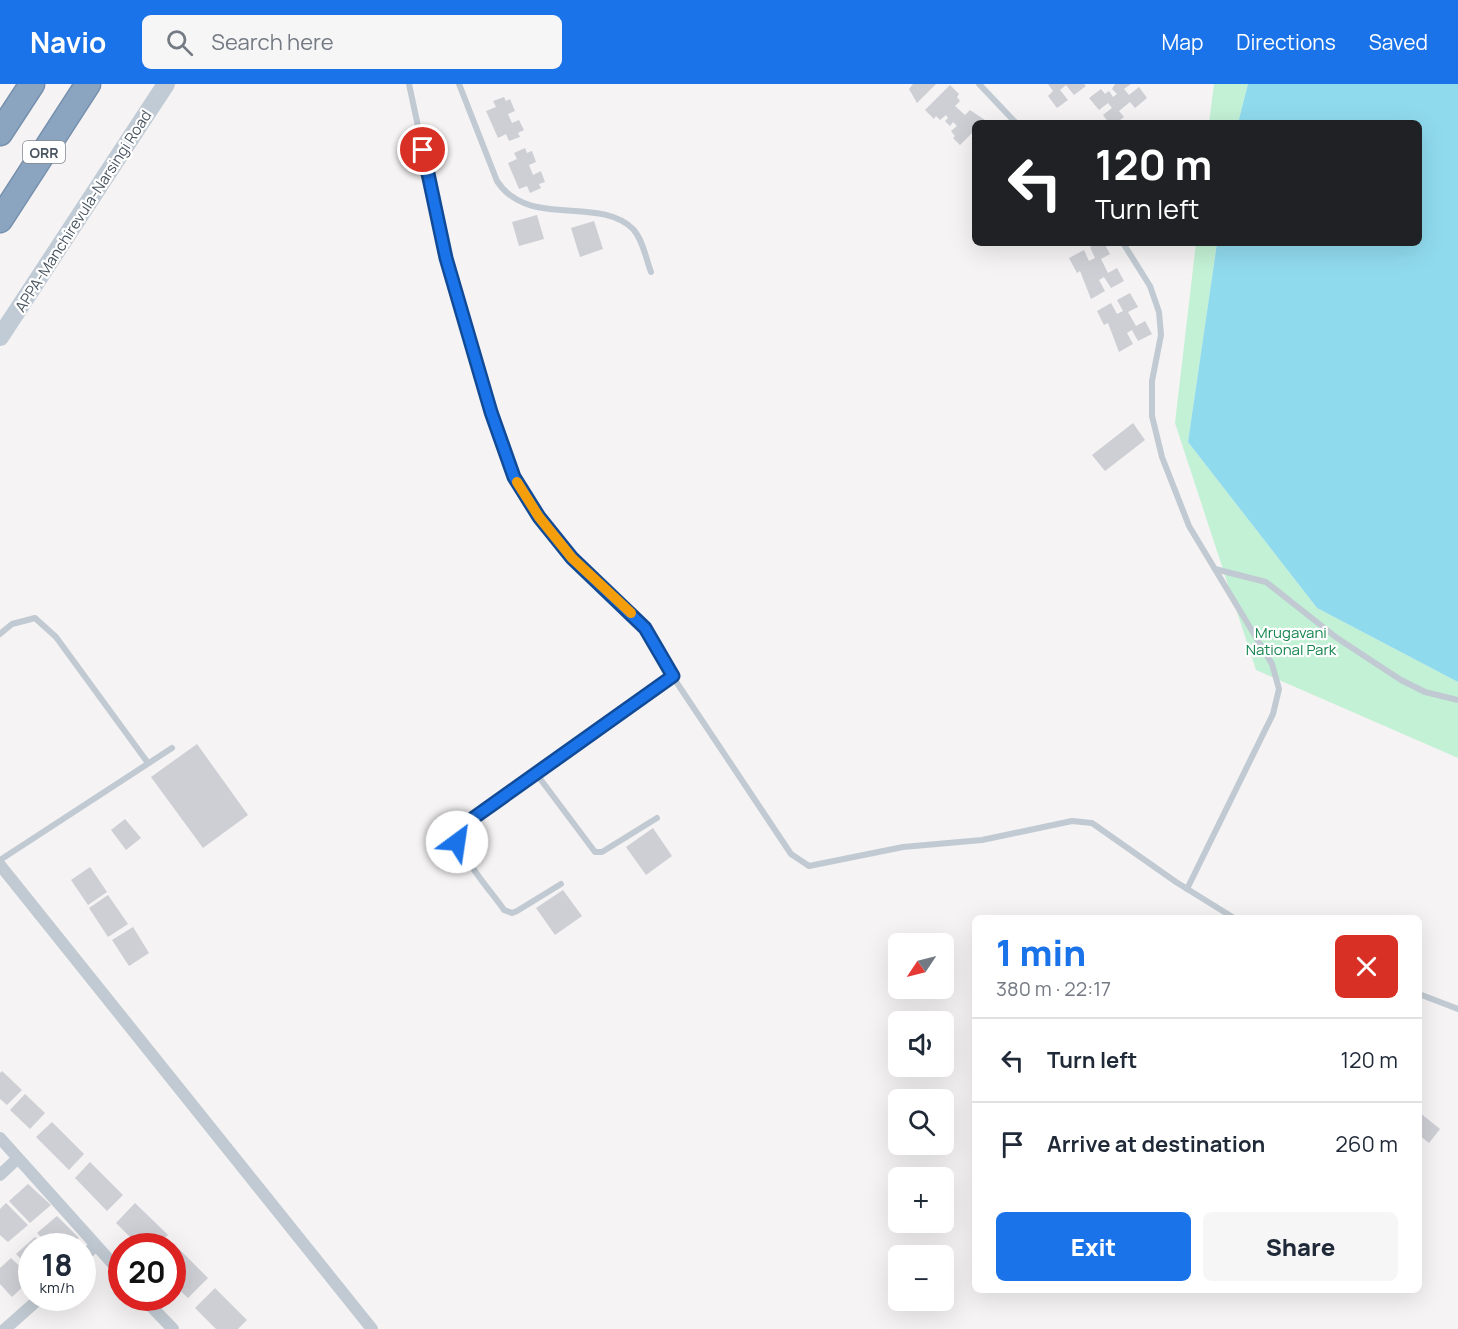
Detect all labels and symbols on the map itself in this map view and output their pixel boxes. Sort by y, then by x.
street label: APPA-Manchirevula-Narsingi Road [10,106,156,316]
pin [397,124,448,175]
road number: ORR [23,141,65,163]
park label: Mrugavani National Park [1246,622,1337,660]
position arrow [425,810,489,874]
north arrow [888,933,954,999]
speed limit sign: 20 [108,1233,186,1311]

